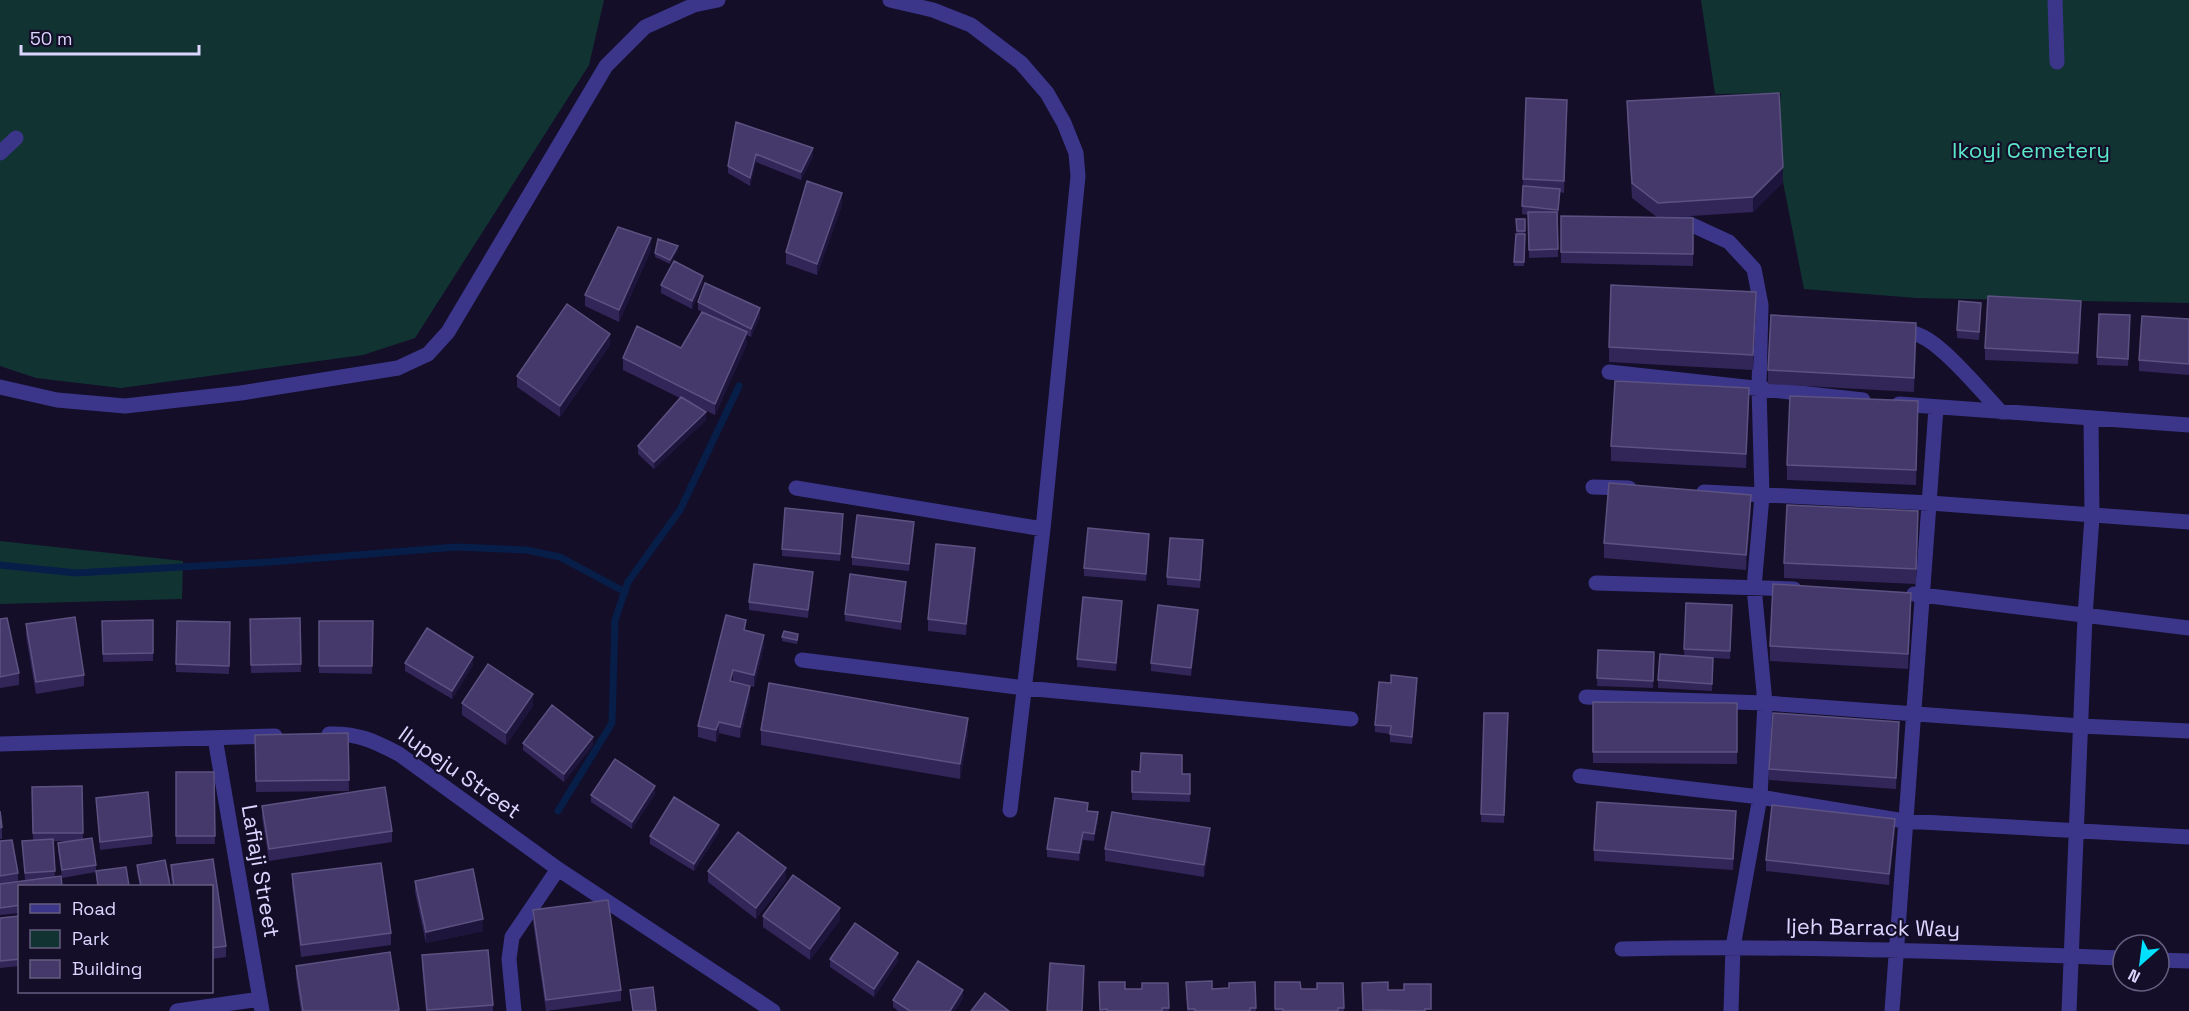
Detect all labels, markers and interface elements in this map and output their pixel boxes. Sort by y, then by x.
scale bar [21,18,200,56]
text: 50 m [30,27,72,50]
park label: Ikoyi Cemetery [1952,136,2110,164]
street label: Ilupeju Street [393,719,527,825]
street label: Lafiaji Street [235,802,287,940]
legend [18,885,213,993]
text: Road [72,897,116,920]
street label: Ijeh Barrack Way [1786,911,1960,943]
text: Park [72,927,110,950]
north arrow [2111,933,2171,993]
text: Building [72,957,142,980]
text: N [2125,964,2144,988]

